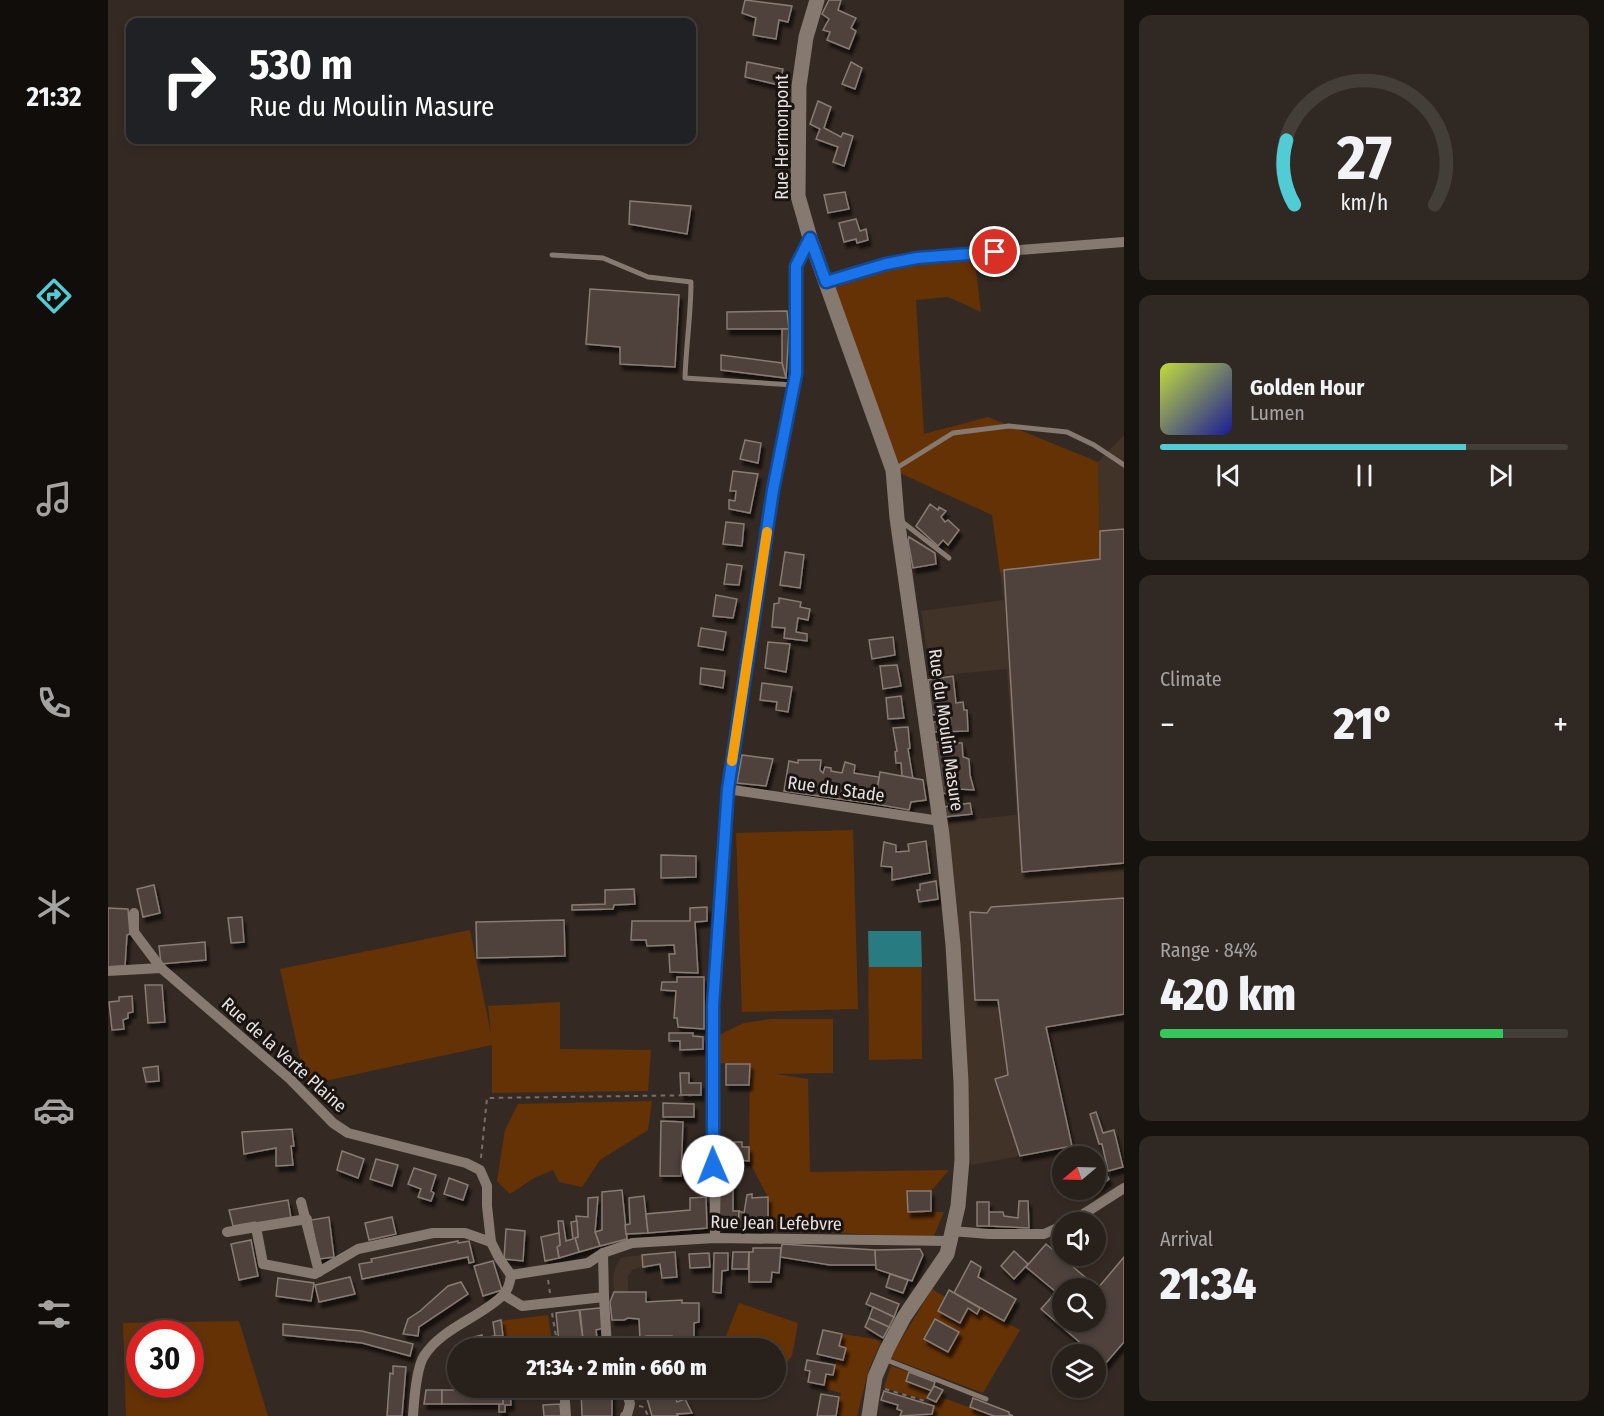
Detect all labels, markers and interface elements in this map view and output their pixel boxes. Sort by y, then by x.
text: 530 m [249,40,353,90]
icon: right [150,42,228,120]
street label: Rue Hermonpont [771,74,793,200]
text: 21:32 [26,81,82,113]
text: Rue du Moulin Masure [249,91,494,123]
text: 27 [1335,121,1392,196]
text: km/h [1340,190,1388,216]
pin [969,226,1020,277]
icon: arrive [978,235,1011,268]
icon: directions [33,275,75,317]
text: Golden Hour [1250,374,1364,401]
text: Lumen [1250,401,1305,425]
icon: previous [1212,459,1245,492]
icon: pause [1348,459,1381,492]
icon: next [1484,459,1517,492]
icon: music [33,478,75,520]
street label: Rue du Moulin Masure [924,647,968,813]
text: Climate [1160,667,1222,691]
icon: phone [33,682,75,724]
text: 21° [1333,697,1394,751]
text: − [1160,705,1175,745]
text: + [1553,705,1568,745]
street label: Rue du Stade [786,771,886,807]
icon: climate [33,886,75,928]
text: Range · 84% [1160,938,1257,962]
text: 420 km [1160,968,1296,1022]
street label: Rue de la Verte Plaine [217,993,351,1117]
icon: car [33,1089,75,1131]
position arrow [681,1134,745,1198]
north arrow [1052,1146,1106,1200]
map controls [1052,1146,1106,1398]
street label: Rue Jean Lefebvre [710,1211,842,1235]
button: sound [1052,1212,1106,1266]
text: Arrival [1160,1227,1213,1251]
text: 21:34 [1160,1257,1256,1311]
button: search [1052,1278,1106,1332]
icon: filters [33,1293,75,1335]
speed limit sign: 30 [126,1320,204,1398]
button: layers [1052,1344,1106,1398]
text: 21:34 · 2 min · 660 m [526,1354,707,1381]

